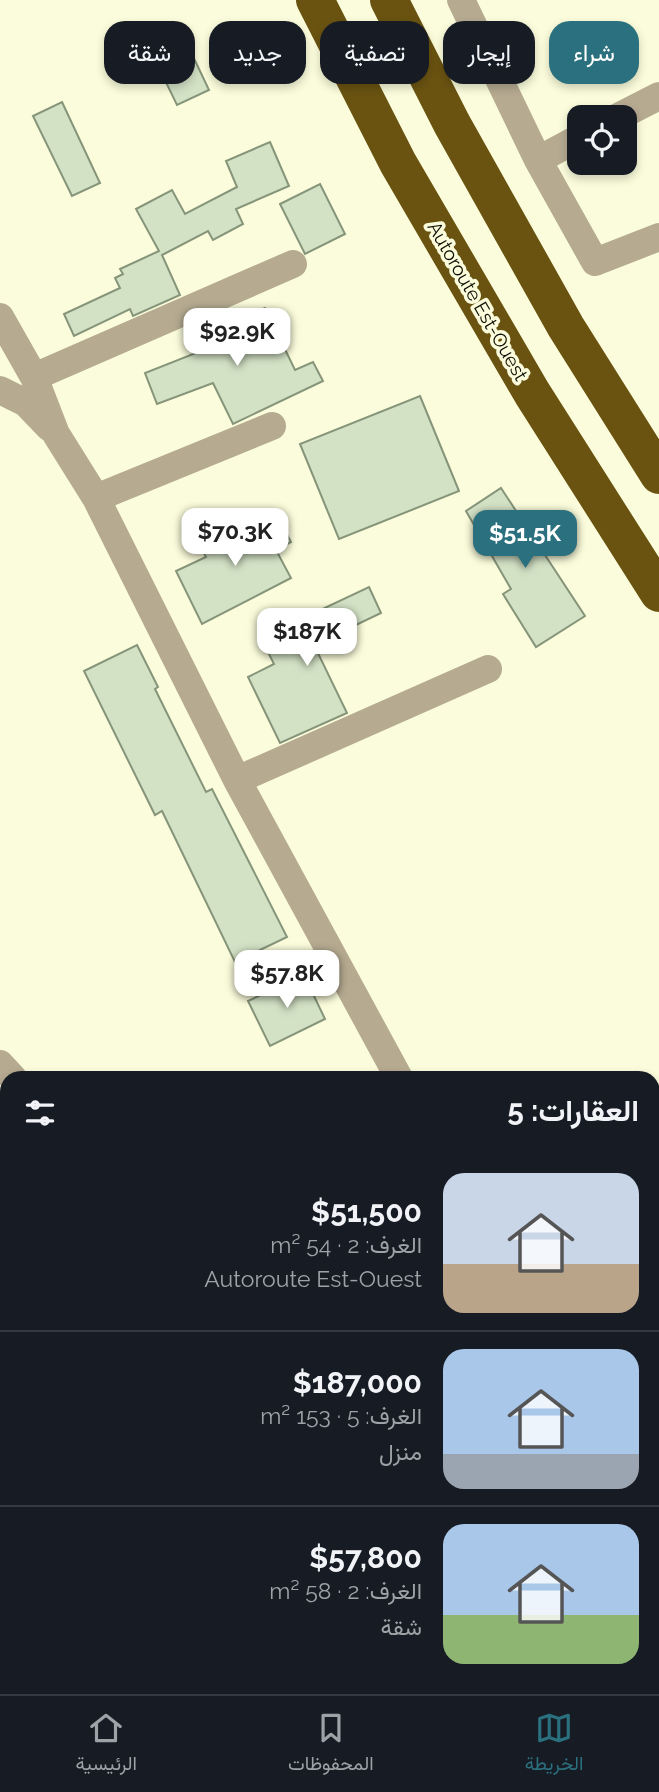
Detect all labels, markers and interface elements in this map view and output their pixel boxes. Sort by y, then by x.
chip: شقة [104,21,195,84]
chip: جديد [209,21,306,84]
chip: تصفية [320,21,429,84]
chip: إيجار [443,21,535,84]
chip: شراء [549,21,639,84]
map controls [567,105,637,175]
button: locate [567,105,637,175]
street label: Autoroute Est-Ouest [424,218,533,385]
pin: $92.9K [180,308,294,368]
text: $92.9K [199,317,275,344]
pin: $70.3K [178,508,292,568]
pin: $51.5K [468,510,582,570]
text: $70.3K [197,517,273,544]
text: $51.5K [489,519,561,546]
pin: $187K [258,608,356,668]
text: $187K [273,617,341,644]
pin: $57.8K [230,950,344,1010]
text: $57.8K [250,959,324,986]
text: العقارات: 5 [507,1093,639,1128]
icon: filters [21,1094,59,1132]
text: $51,500 [311,1194,422,1229]
icon: home [499,1201,583,1285]
text: الغرف: 2 · 54 m² [270,1231,422,1258]
text: Autoroute Est-Ouest [204,1265,422,1292]
text: $187,000 [293,1365,422,1400]
icon: home [499,1377,583,1461]
text: الغرف: 5 · 153 m² [260,1402,422,1429]
text: منزل [379,1438,422,1465]
text: $57,800 [309,1540,422,1575]
icon: home [499,1552,583,1636]
text: الغرف: 2 · 58 m² [269,1577,422,1604]
text: شقة [380,1613,422,1640]
tab: الرئيسية [76,1709,137,1780]
tab: المحفوظات [288,1709,374,1780]
tab: الخريطة [525,1709,583,1780]

